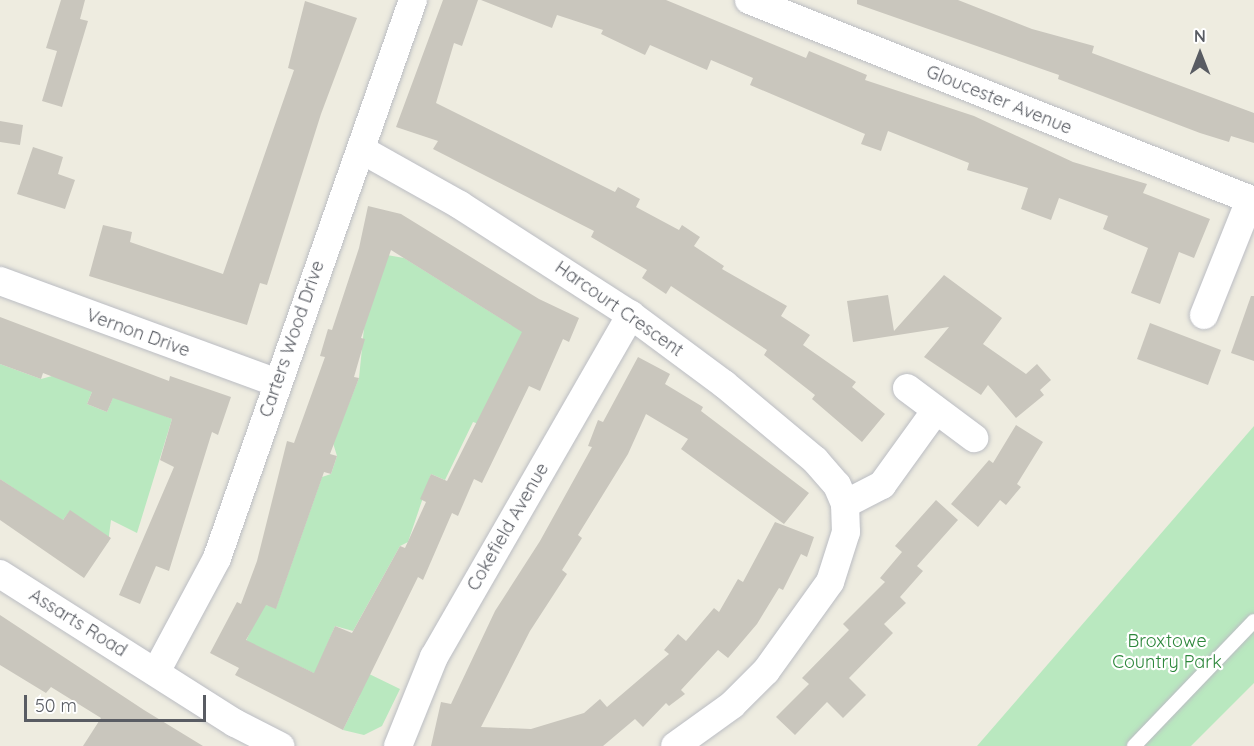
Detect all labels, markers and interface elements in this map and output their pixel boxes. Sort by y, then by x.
north arrow [1170,24,1230,84]
text: N [1194,26,1206,46]
street label: Gloucester Avenue [923,61,1075,139]
street label: Harcourt Crescent [551,257,687,361]
street label: Carters Wood Drive [255,258,329,420]
street label: Vernon Drive [83,304,193,362]
street label: Cokefield Avenue [463,459,553,595]
street label: Assarts Road [25,584,131,662]
park label: Broxtowe Country Park [1112,631,1222,674]
scale bar [27,683,208,721]
text: 50 m [35,694,77,717]

